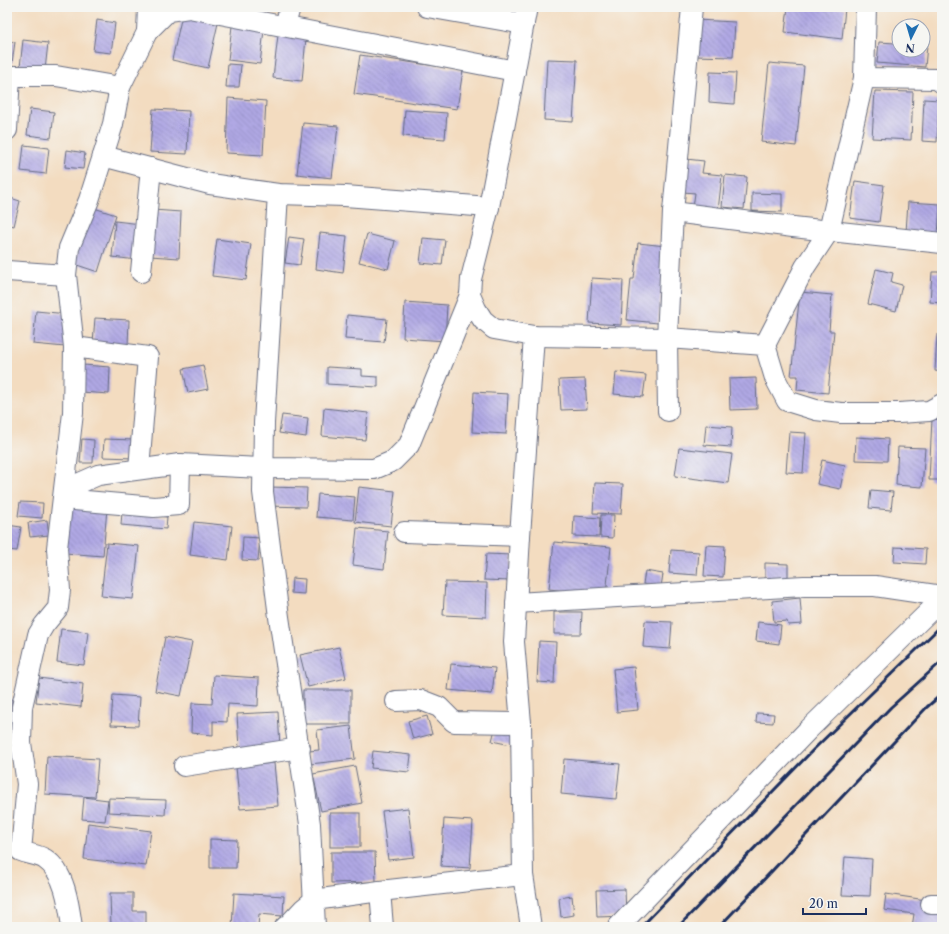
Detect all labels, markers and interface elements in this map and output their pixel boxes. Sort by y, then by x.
north arrow [891,18,931,58]
text: N [904,41,916,55]
scale bar [803,890,866,916]
text: 20 m [809,896,838,911]

